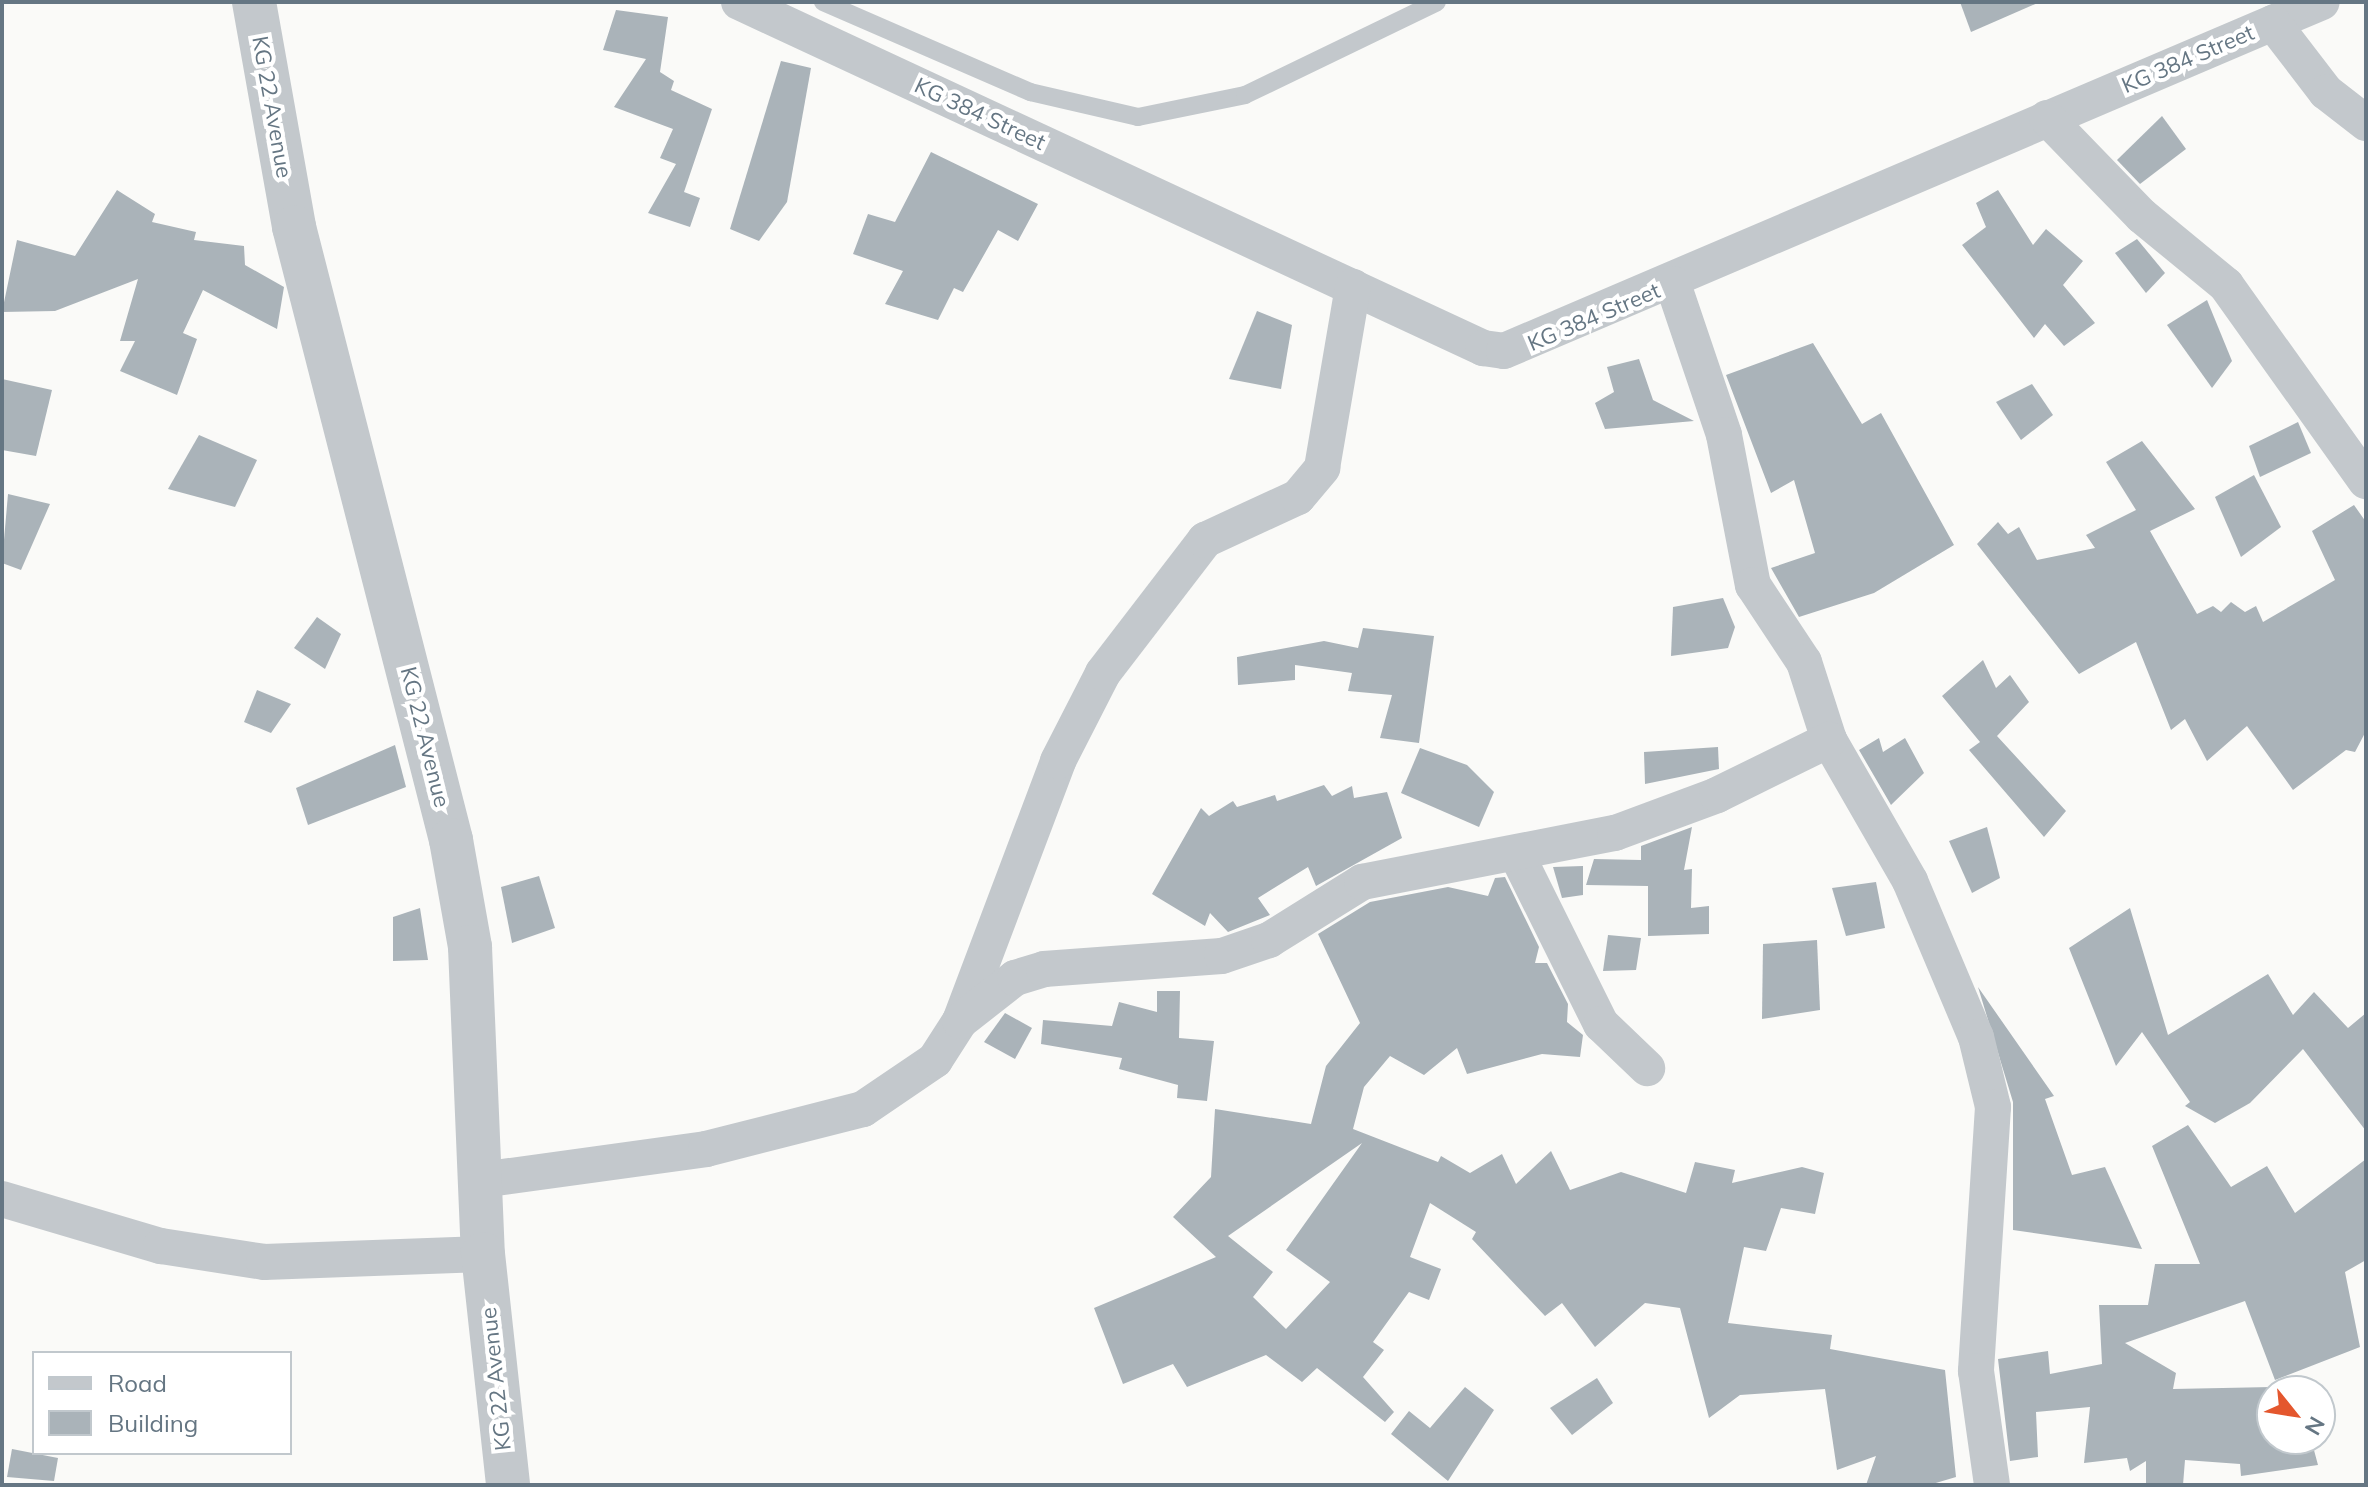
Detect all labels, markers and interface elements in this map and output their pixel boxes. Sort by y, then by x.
street label: KG 384 Street [2118,19,2258,99]
street label: KG 22 Avenue [247,34,297,180]
street label: KG 384 Street [910,72,1050,156]
street label: KG 384 Street [1524,277,1664,357]
street label: KG 22 Avenue [395,664,455,810]
street label: KG 22 Avenue [475,1306,517,1452]
legend [32,1351,292,1455]
text: Road [108,1368,167,1398]
north arrow [2256,1375,2336,1455]
text: Building [108,1408,198,1438]
text: N [2299,1412,2331,1440]

